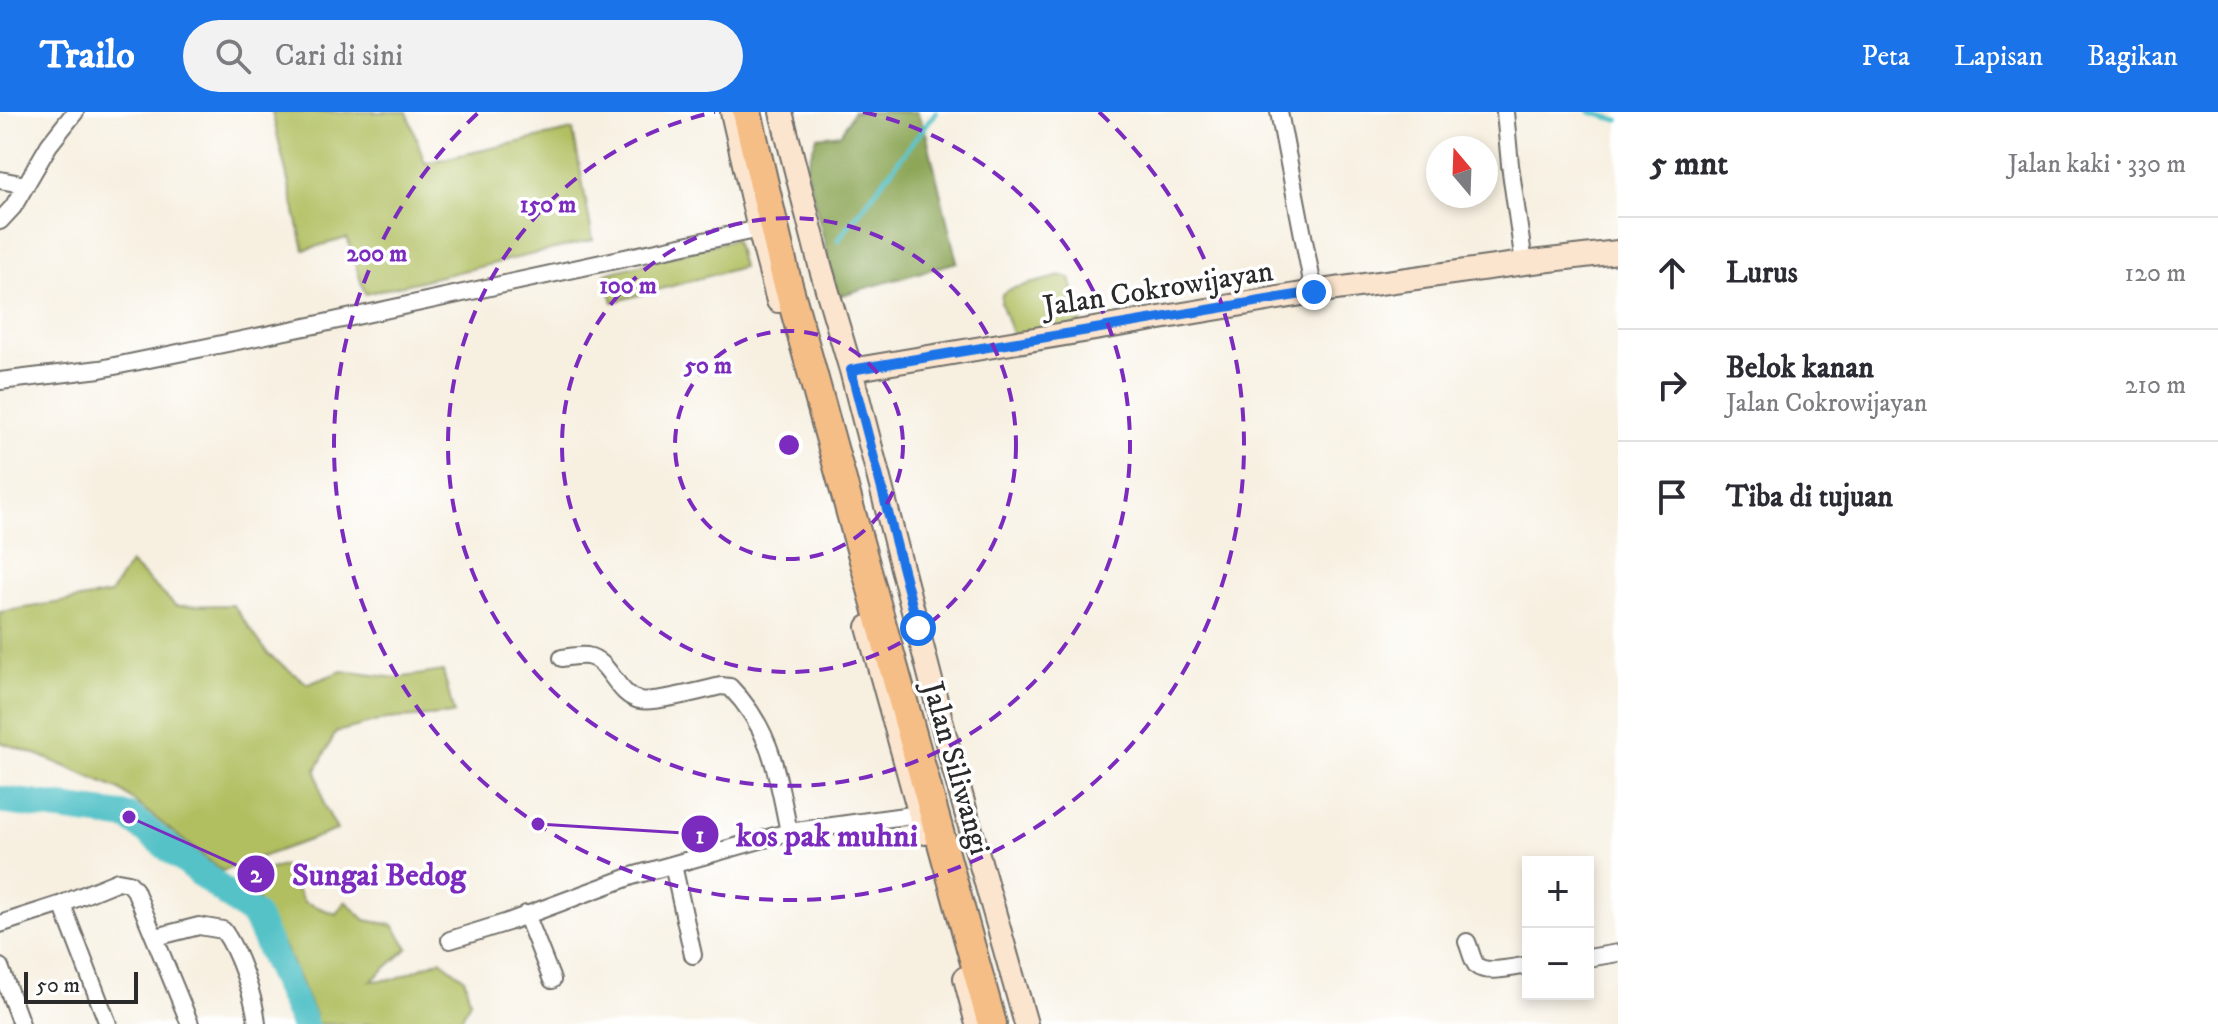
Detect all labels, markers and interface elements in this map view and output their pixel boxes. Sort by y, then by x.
search box [183,20,743,92]
text: Trailo [40,32,135,80]
icon: search [211,34,255,78]
text: Cari di sini [275,38,403,75]
text: Peta [1862,39,1910,74]
text: Lapisan [1954,39,2043,74]
text: Bagikan [2087,39,2178,74]
north arrow [1426,136,1498,208]
text: 5 mnt [1650,143,1728,185]
text: Jalan kaki · 330 m [2008,148,2186,181]
text: 150 m [520,190,576,220]
text: 200 m [347,239,407,269]
icon: ahead [1650,251,1694,295]
street label: Jalan Cokrowijayan [1038,253,1276,326]
text: Lurus [1726,255,1798,292]
text: 120 m [2125,257,2186,290]
text: 100 m [599,271,657,301]
route end [1296,274,1332,310]
text: Belok kanan [1726,350,1874,387]
text: 50 m [683,351,732,381]
icon: right [1650,363,1694,407]
text: 210 m [2125,369,2186,402]
text: Jalan Cokrowijayan [1726,387,1927,420]
centre of rings [775,431,803,459]
icon: arrive [1650,475,1694,519]
text: Tiba di tujuan [1726,479,1893,516]
route start [900,610,936,646]
street label: Jalan Siliwangi [912,675,998,859]
callout: kos pak muhni [680,806,934,862]
text: kos pak muhni [735,817,918,857]
text: 1 [696,821,705,851]
callout: Sungai Bedog [236,846,482,902]
text: Sungai Bedog [292,856,467,896]
map controls [1522,856,1594,1000]
button: + [1522,856,1594,928]
text: 2 [250,860,263,890]
button: − [1522,928,1594,1000]
scale bar [24,968,138,1004]
text: 50 m [36,972,80,999]

